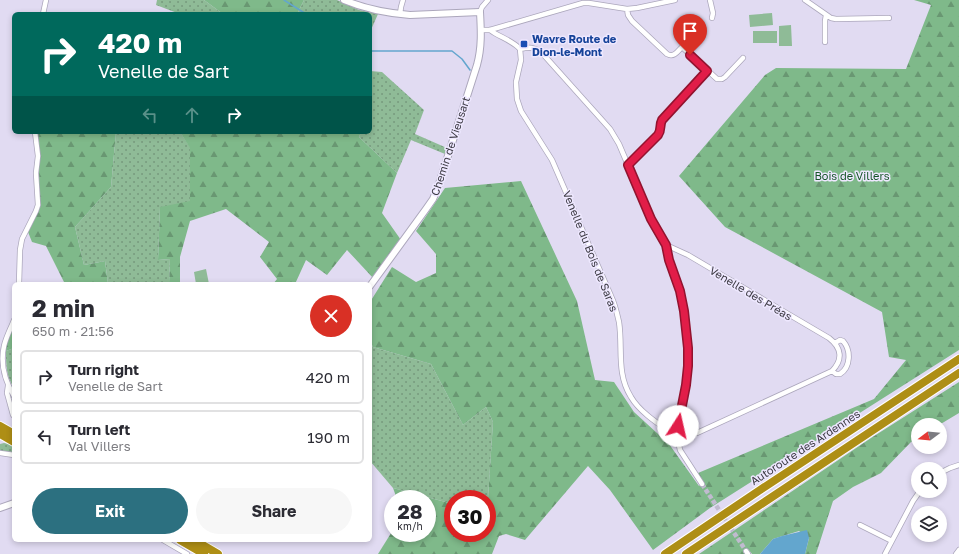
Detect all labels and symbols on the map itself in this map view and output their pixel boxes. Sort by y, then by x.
pin [673,14,707,55]
place label: Wavre Route de Dion-le-Mont [532,32,617,58]
marker: Wavre Route de Dion-le-Mont [519,39,529,49]
street label: Chemin de Vieusart [428,95,472,197]
park label: Bois de Villers [814,169,890,182]
street label: Venelle du Bois de Saras [561,189,621,314]
street label: Venelle des Préas [707,263,795,323]
position arrow [657,405,699,447]
street label: Autoroute des Ardennes [748,407,862,487]
north arrow [911,418,947,454]
speed limit sign: 30 [444,490,496,542]

